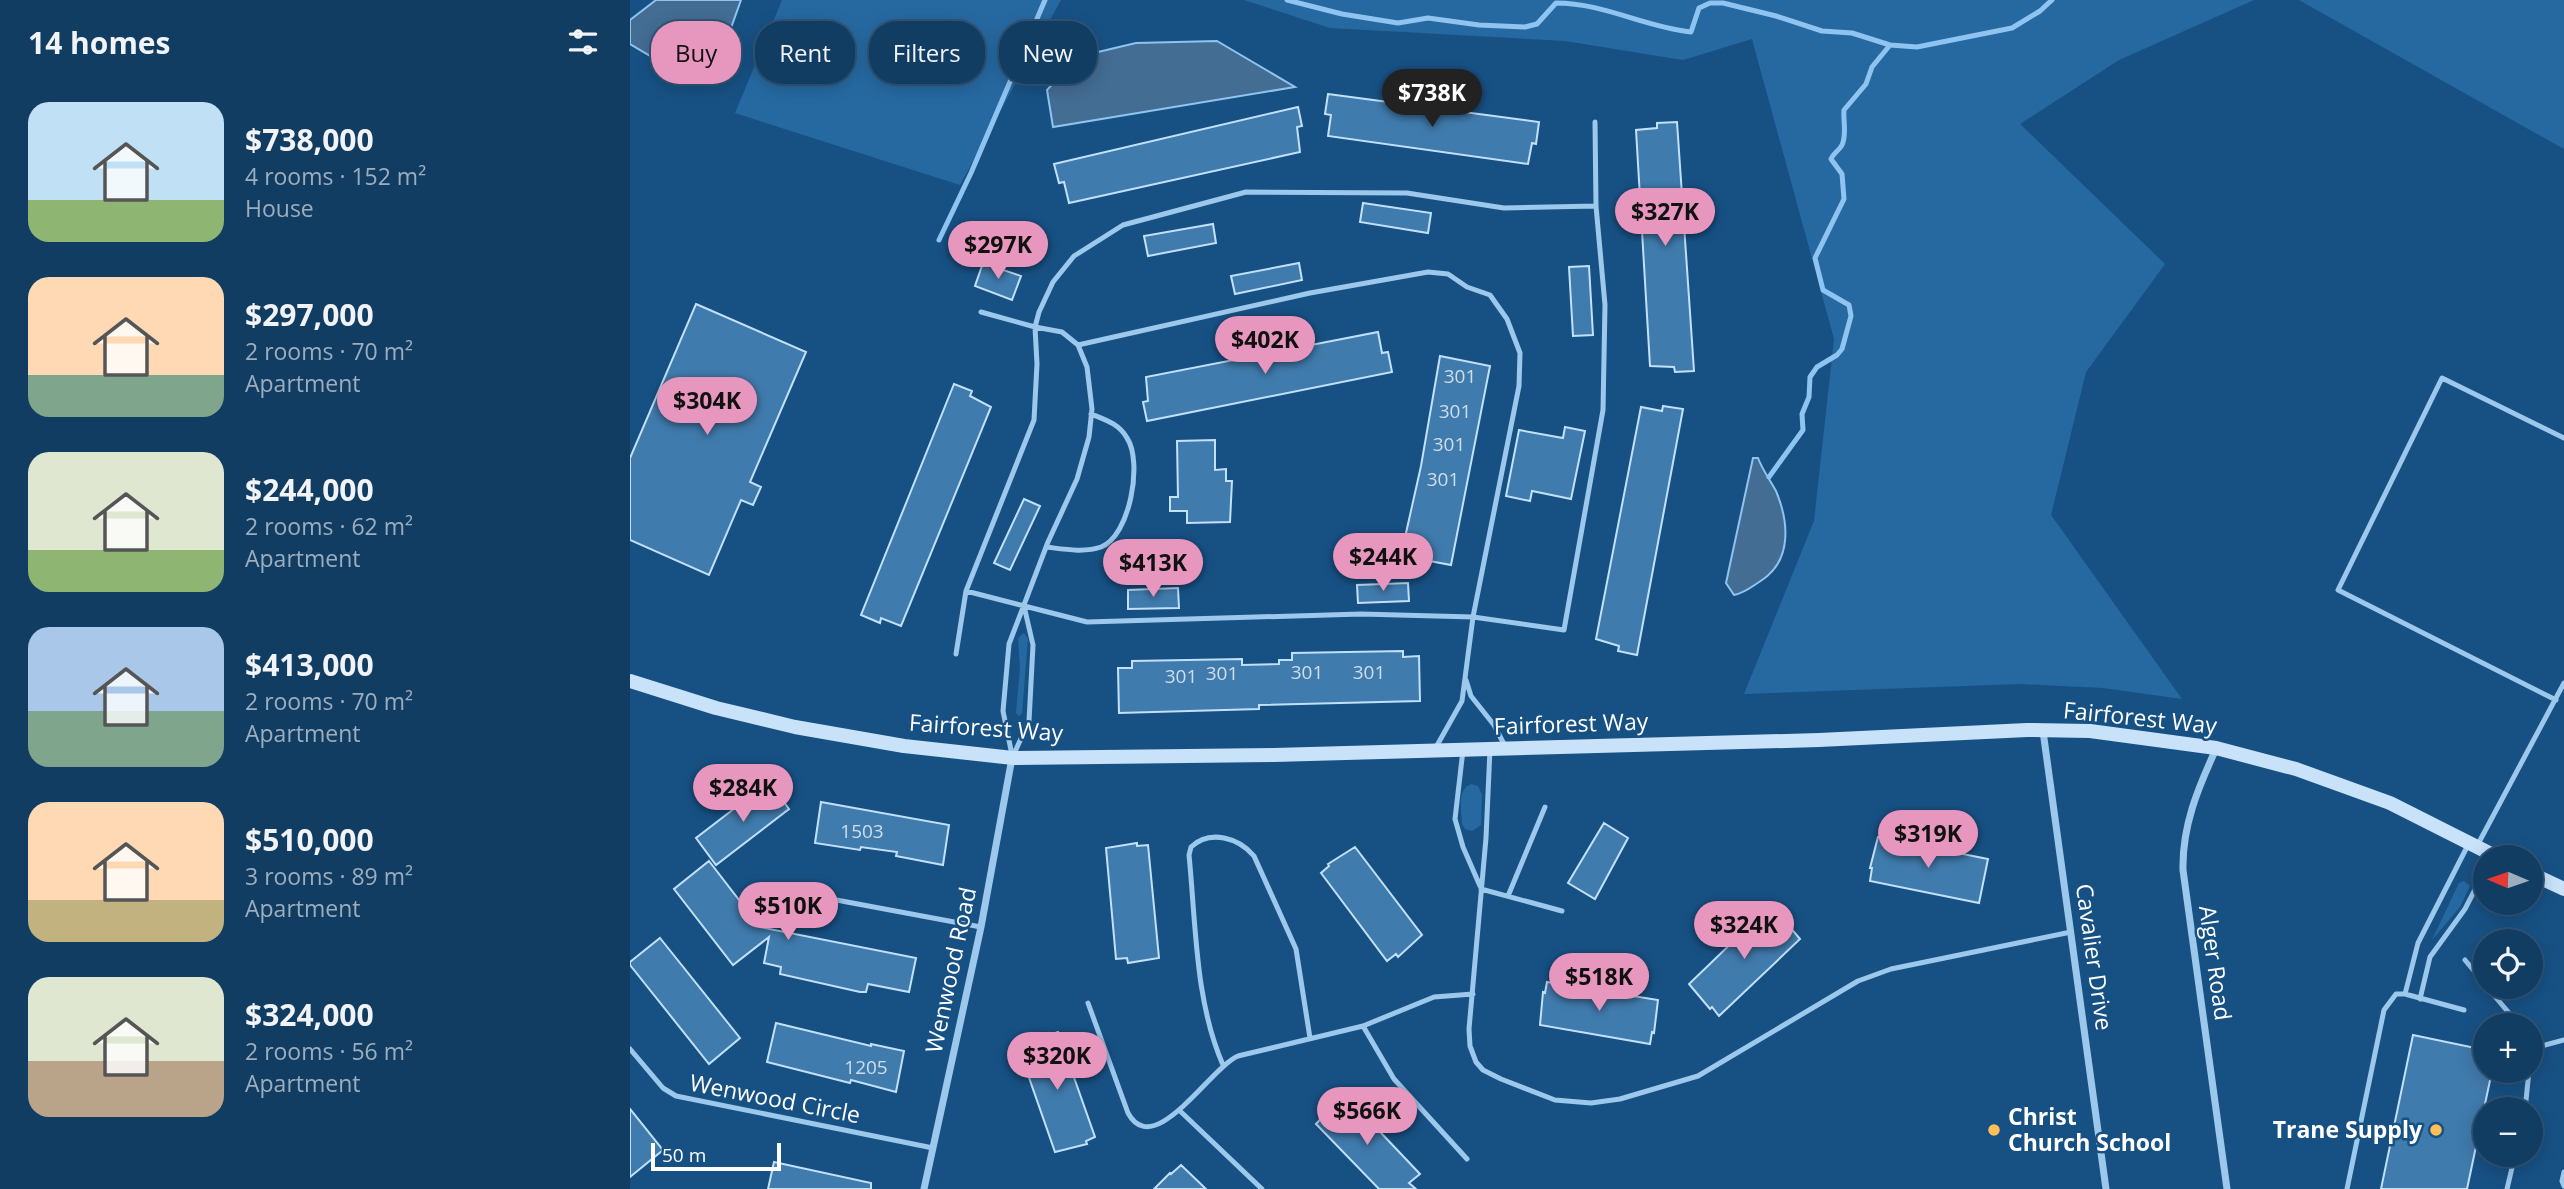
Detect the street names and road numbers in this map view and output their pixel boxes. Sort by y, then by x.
street label: Fairforest Way [2062,693,2219,741]
street label: Fairforest Way [1493,704,1649,742]
street label: Fairforest Way [908,706,1065,748]
street label: Cavalier Drive [2069,881,2121,1032]
street label: Wenwood Road [917,884,983,1056]
street label: Alger Road [2192,903,2240,1023]
street label: Wenwood Circle [687,1066,863,1130]

